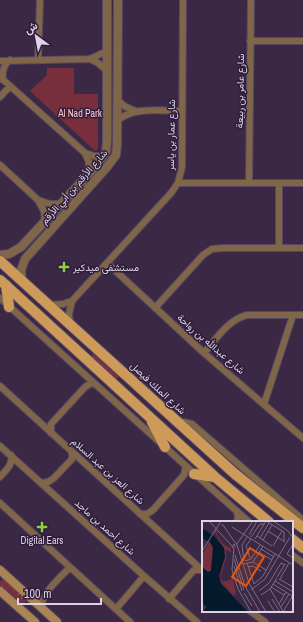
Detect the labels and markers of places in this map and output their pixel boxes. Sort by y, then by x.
marker: مستشفى ميدكير [58,261,70,273]
place label: مستشفى ميدكير [72,261,139,274]
marker: Digital Ears [36,521,48,533]
place label: Digital Ears [21,534,63,547]

